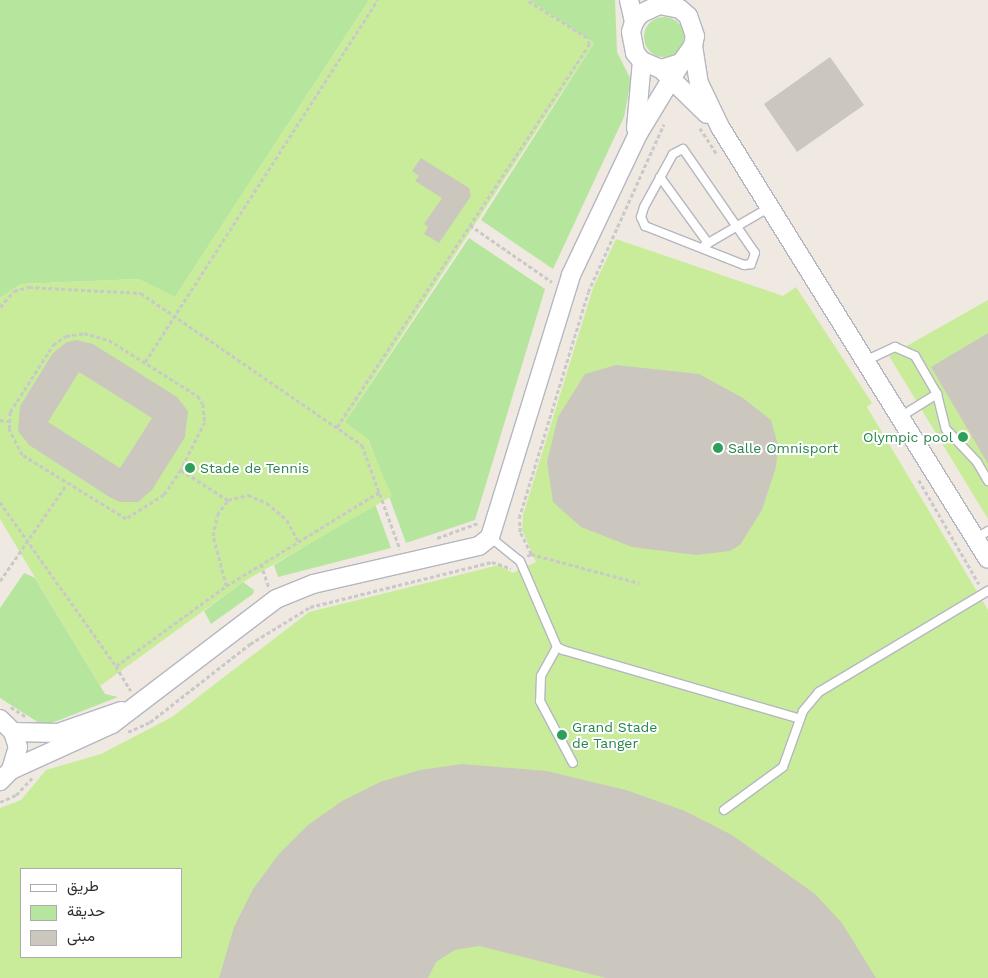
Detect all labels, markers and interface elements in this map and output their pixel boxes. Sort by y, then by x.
place label: Olympic pool [863,429,953,445]
marker: Olympic pool [957,431,969,443]
place label: Salle Omnisport [728,440,838,456]
marker: Salle Omnisport [712,442,724,454]
place label: Stade de Tennis [200,460,309,476]
marker: Stade de Tennis [184,462,196,474]
place label: Grand Stade de Tanger [572,719,657,752]
marker: Grand Stade de Tanger [556,729,568,741]
legend [20,868,182,958]
text: طريق [67,877,99,895]
text: حديقة [67,902,105,920]
text: مبنى [67,927,95,945]

